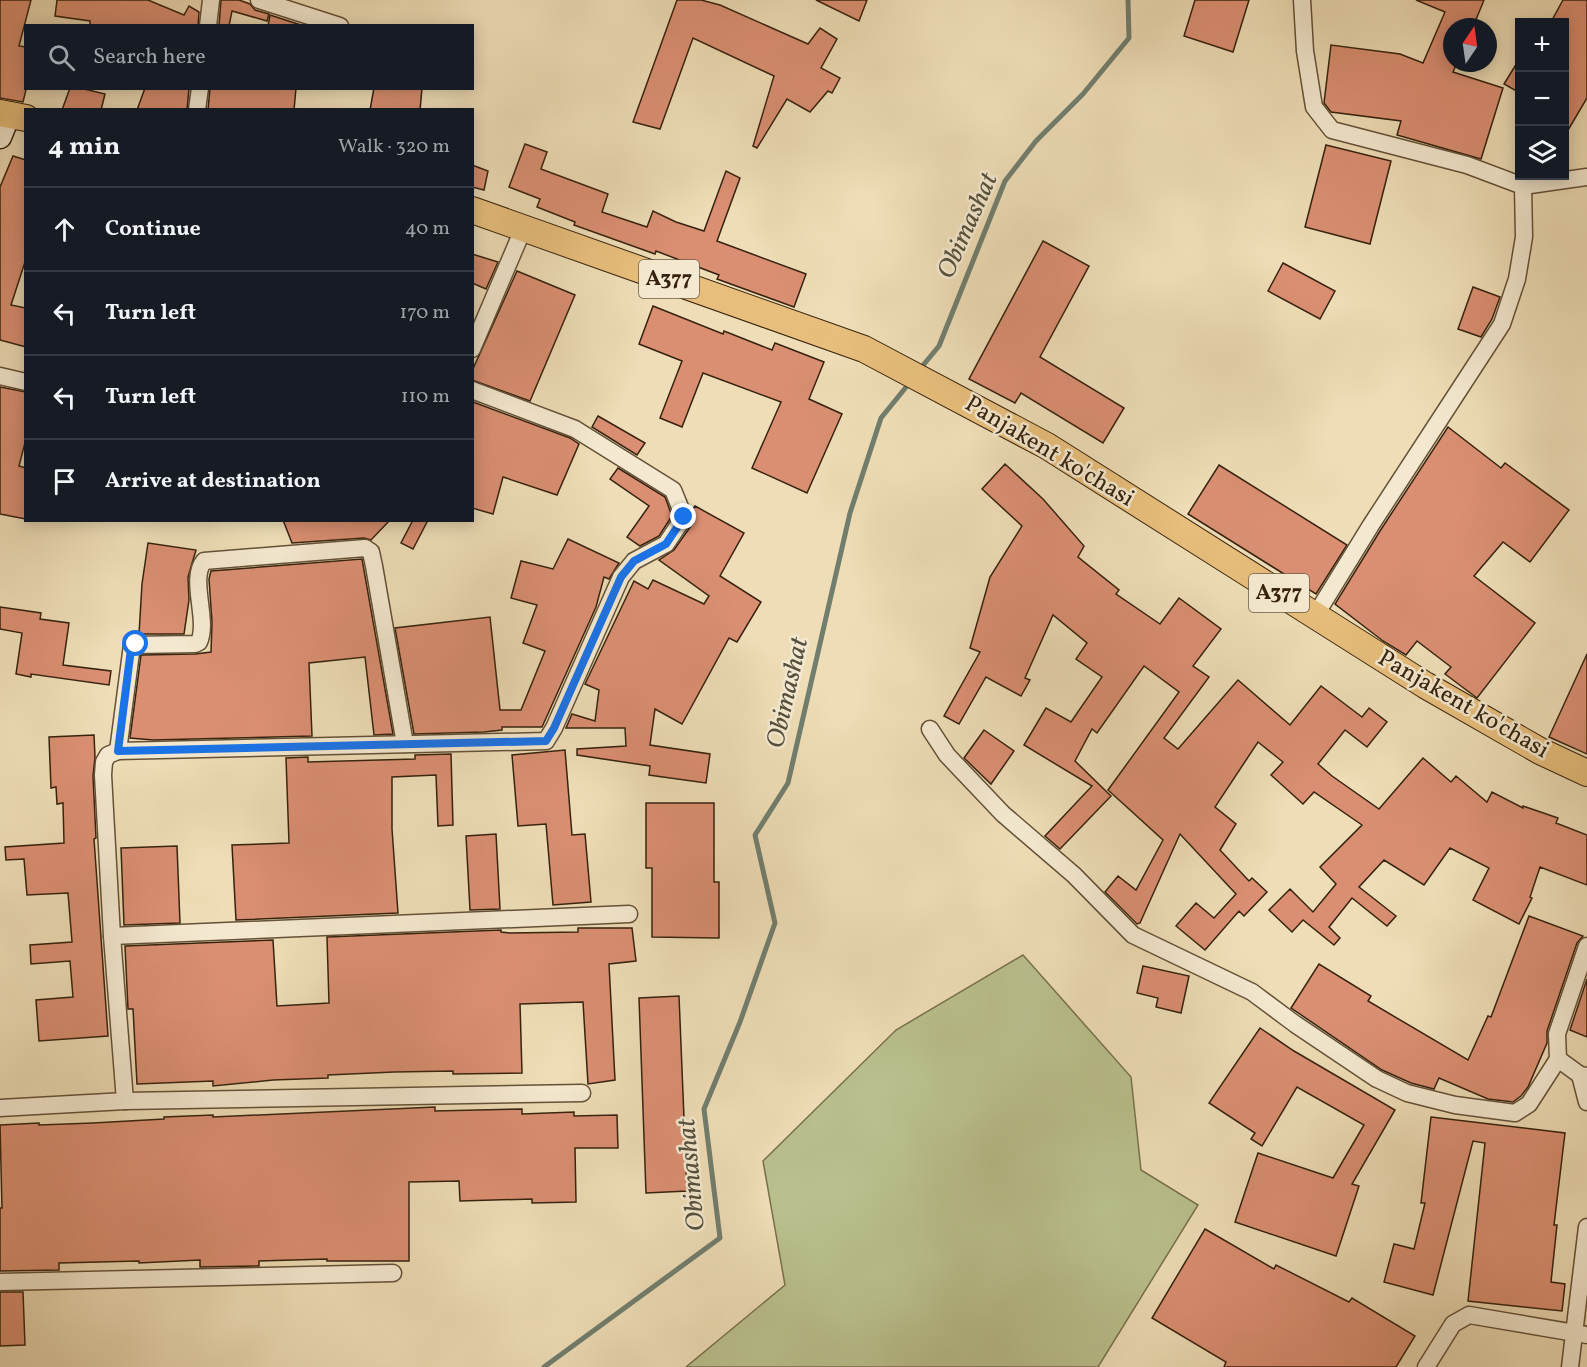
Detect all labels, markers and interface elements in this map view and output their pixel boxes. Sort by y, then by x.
north arrow [1443,18,1497,72]
map controls [1515,18,1569,180]
button: + [1515,18,1569,72]
search box [24,24,474,90]
icon: search [45,41,78,74]
text: Search here [93,42,206,73]
button: − [1515,72,1569,126]
button: layers [1515,126,1569,180]
text: 4 min [48,129,120,165]
text: Walk · 320 m [338,133,450,161]
water label: Obimashat [929,167,1008,285]
icon: ahead [48,213,81,246]
text: Continue [105,214,201,245]
text: 40 m [405,215,450,243]
road number: A377 [639,260,699,298]
icon: left [48,297,81,330]
text: Turn left [105,298,196,329]
text: 170 m [400,299,450,327]
icon: left [48,381,81,414]
text: Turn left [105,382,196,413]
text: 110 m [401,383,450,411]
street label: Panjakent ko'chasi [958,388,1140,516]
icon: arrive [48,465,81,498]
text: Arrive at destination [105,466,321,497]
route end [670,503,696,529]
road number: A377 [1249,574,1309,612]
route start [122,630,148,656]
water label: Obimashat [758,633,818,752]
street label: Panjakent ko'chasi [1371,642,1555,768]
water label: Obimashat [669,1117,715,1233]

